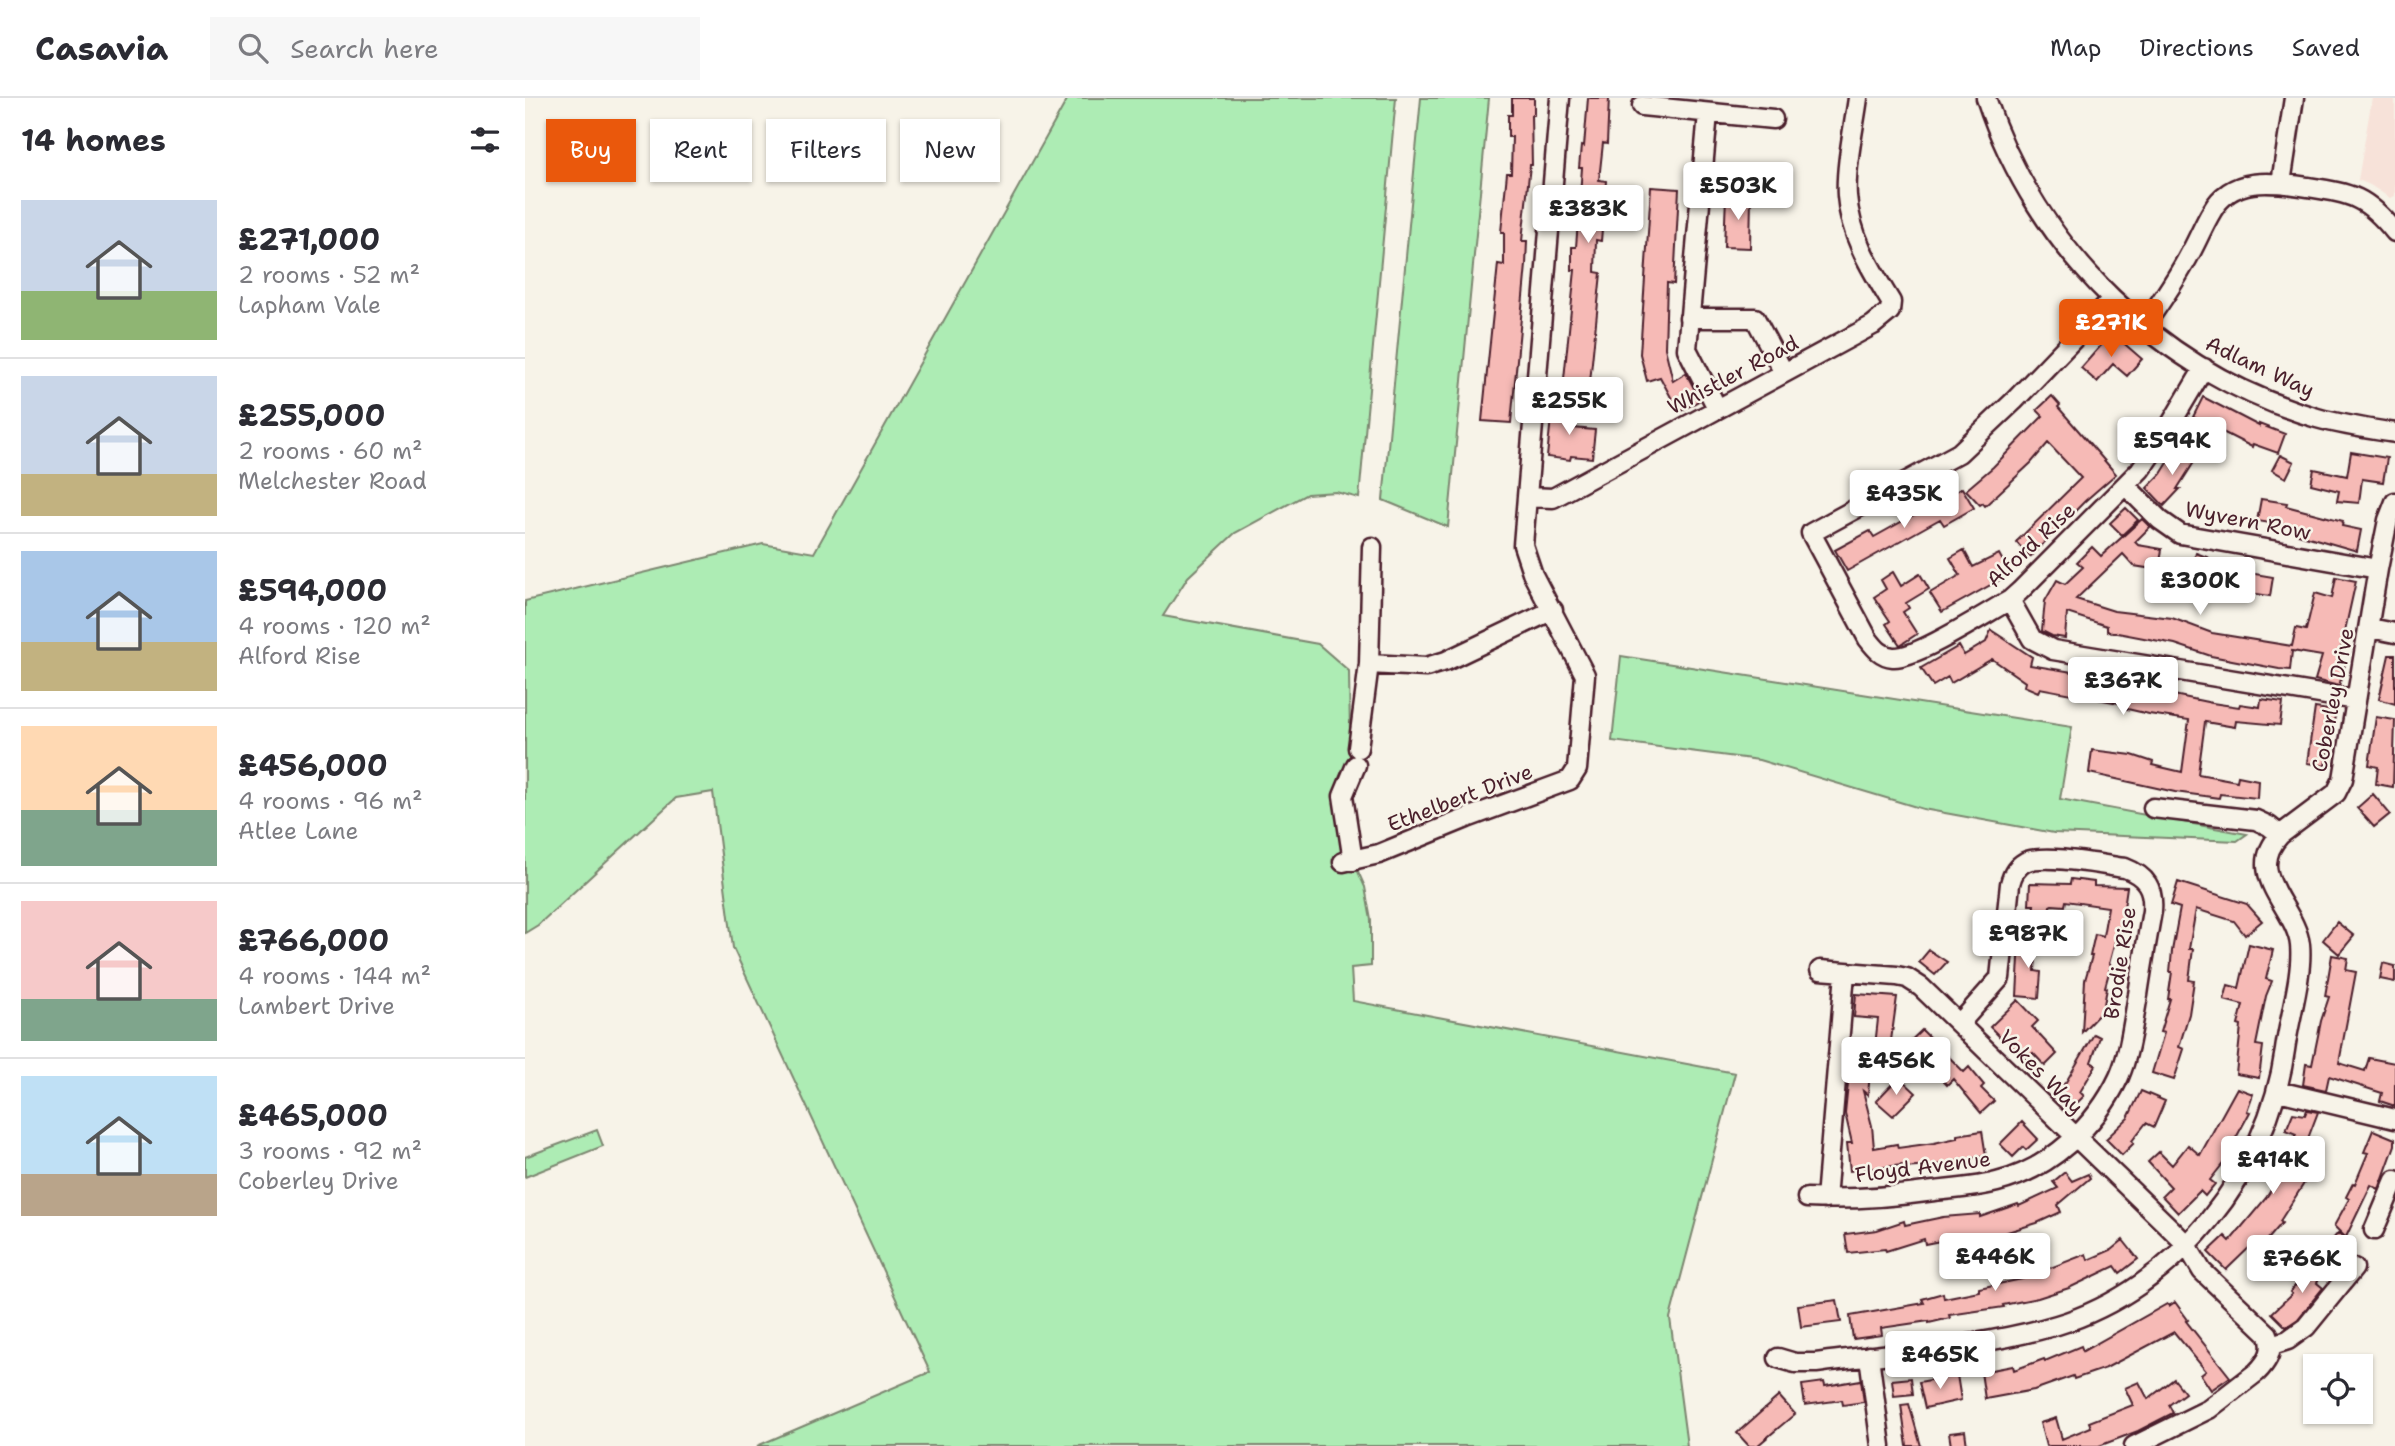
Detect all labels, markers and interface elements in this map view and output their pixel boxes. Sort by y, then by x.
search box [210,17,700,80]
text: Casavia [35,26,168,71]
icon: search [234,29,272,67]
text: Search here [290,31,439,66]
text: Map [2050,32,2101,64]
text: Directions [2139,32,2254,64]
text: Saved [2292,32,2360,64]
chip: Buy [546,119,636,182]
chip: Rent [650,119,752,182]
chip: Filters [766,119,886,182]
chip: New [900,119,1000,182]
text: 14 homes [21,120,166,161]
icon: filters [466,121,504,159]
pin: £503K [1689,162,1787,222]
text: £503K [1699,170,1777,200]
pin: £383K [1539,186,1637,245]
text: £383K [1548,193,1628,223]
text: £271,000 [238,219,380,260]
icon: home [77,228,161,312]
text: 2 rooms · 52 m² [238,260,420,290]
text: Lapham Vale [238,290,381,320]
pin: £271K [2062,300,2160,359]
text: £271K [2075,307,2147,337]
street label: Whistler Road [1663,329,1803,421]
street label: Adlam Way [2201,330,2319,404]
pin: £255K [1520,378,1618,437]
text: £255K [1531,385,1607,415]
text: £255,000 [238,395,386,436]
icon: home [77,404,161,488]
pin: £594K [2123,418,2221,477]
text: £594K [2133,425,2211,455]
text: 2 rooms · 60 m² [238,436,423,466]
text: Melchester Road [238,466,427,496]
pin: £435K [1855,470,1953,530]
text: £435K [1866,478,1942,508]
street label: Wyvern Row [2183,495,2313,547]
street label: Alford Rise [1980,496,2082,594]
pin: £300K [2151,558,2249,617]
text: £300K [2160,565,2240,595]
text: £594,000 [238,570,387,611]
icon: home [77,579,161,663]
text: 4 rooms · 120 m² [238,611,431,641]
street label: Coberley Drive [2305,625,2361,775]
text: Alford Rise [238,641,361,671]
pin: £367K [2074,658,2172,717]
text: £367K [2084,665,2162,695]
text: £456,000 [238,745,388,786]
icon: home [77,754,161,838]
street label: Ethelbert Drive [1383,757,1537,839]
text: 4 rooms · 96 m² [238,786,423,816]
text: Atlee Lane [238,816,359,846]
street label: Brodie Rise [2097,905,2143,1021]
pin: £987K [1979,910,2077,970]
text: £987K [1988,918,2068,948]
text: £766,000 [238,920,389,961]
icon: home [77,929,161,1013]
text: 4 rooms · 144 m² [238,961,431,991]
text: Lambert Drive [238,991,395,1021]
street label: Vokes Way [1992,1023,2090,1121]
pin: £456K [1847,1038,1945,1097]
text: £456K [1857,1045,1935,1075]
text: £465,000 [238,1095,388,1136]
icon: home [77,1104,161,1188]
text: 3 rooms · 92 m² [238,1136,422,1166]
pin: £414K [2224,1136,2322,1196]
text: £414K [2237,1144,2309,1174]
street label: Floyd Avenue [1854,1145,1992,1189]
text: Coberley Drive [238,1166,399,1196]
pin: £446K [1946,1234,2044,1293]
pin: £766K [2253,1236,2351,1295]
text: £446K [1955,1241,2035,1271]
text: £766K [2263,1243,2341,1273]
pin: £465K [1891,1332,1989,1391]
text: £465K [1901,1339,1979,1369]
map controls [2303,1354,2373,1424]
button: locate [2303,1354,2373,1424]

